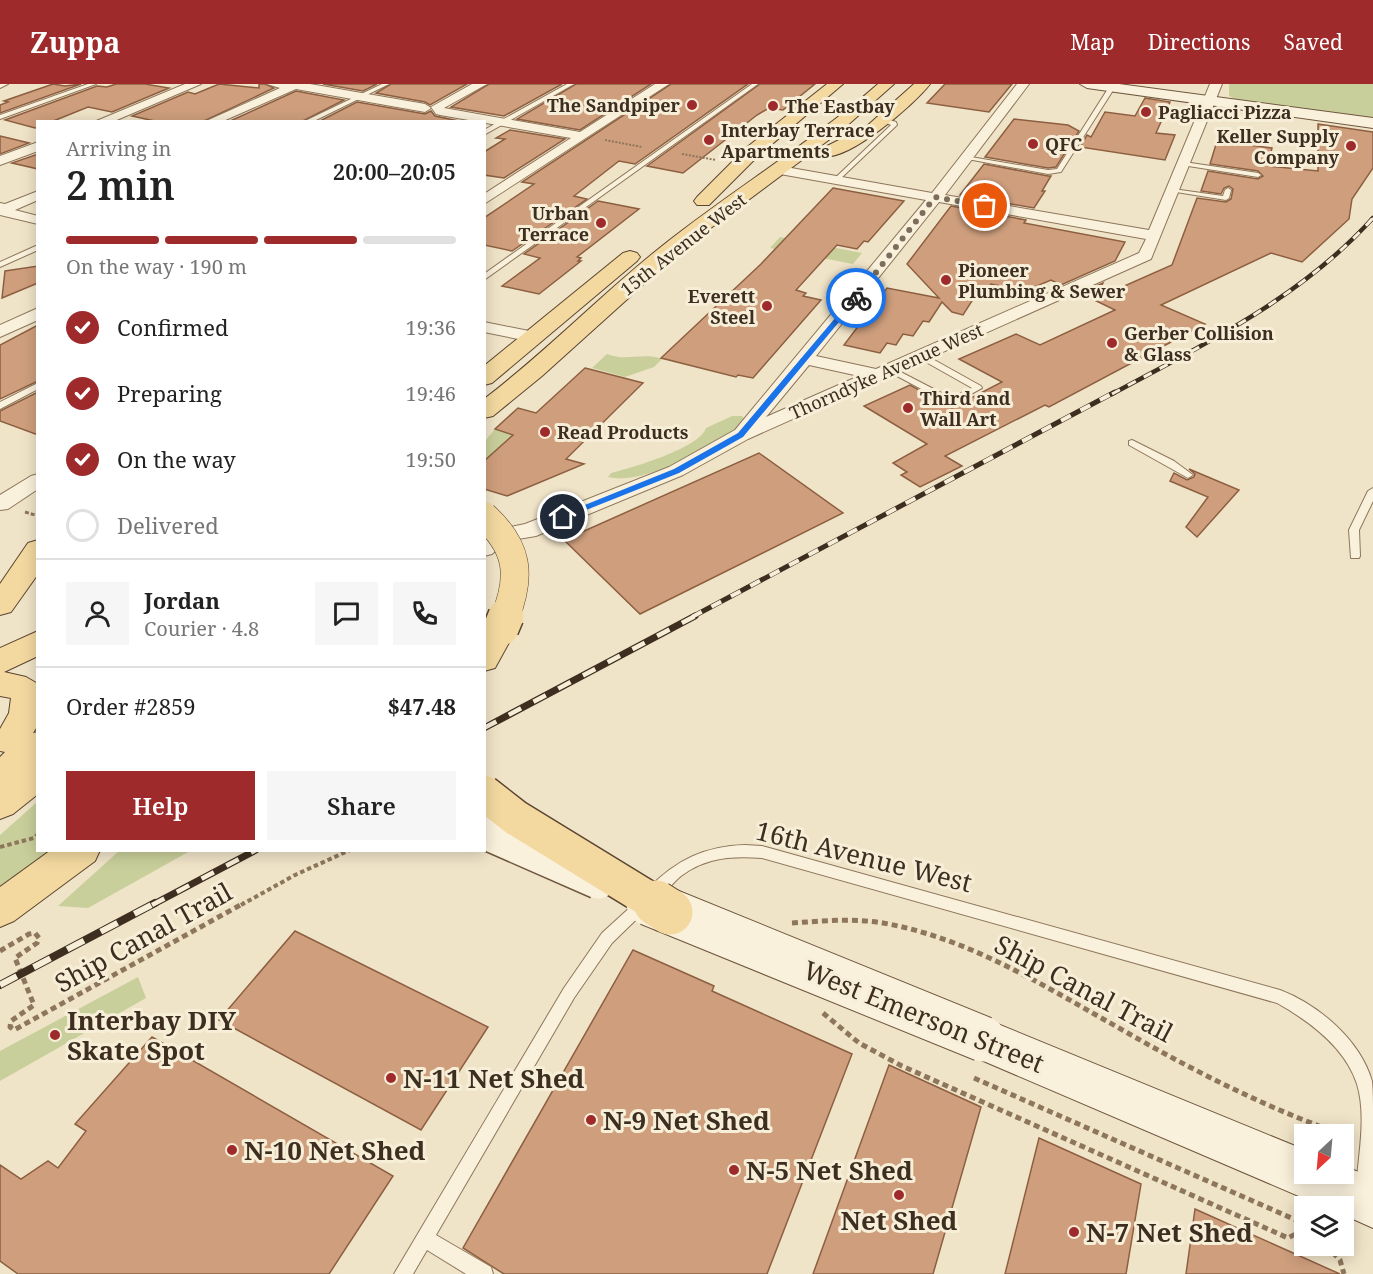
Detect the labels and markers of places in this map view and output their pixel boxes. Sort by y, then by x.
place label: The Sandpiper [547,93,681,117]
place label: The Eastbay [785,94,895,118]
marker: The Sandpiper [685,98,699,112]
marker: The Eastbay [766,99,780,113]
place label: Pagliacci Pizza [1158,100,1292,124]
marker: Pagliacci Pizza [1139,105,1153,119]
place label: Interbay Terrace Apartments [721,118,875,163]
place label: Keller Supply Company [1216,124,1340,169]
place label: QFC [1045,132,1082,156]
marker: Interbay Terrace Apartments [702,133,716,147]
marker: QFC [1026,137,1040,151]
marker: Keller Supply Company [1344,139,1358,153]
pin [959,180,1010,231]
place label: Urban Terrace [519,201,589,246]
marker: Urban Terrace [594,216,608,230]
place label: Pioneer Plumbing & Sewer [958,258,1126,303]
marker: Pioneer Plumbing & Sewer [939,273,953,287]
place label: Everett Steel [688,284,756,329]
marker: Everett Steel [760,299,774,313]
place label: Gerber Collision & Glass [1124,321,1274,366]
marker: Gerber Collision & Glass [1105,336,1119,350]
place label: Third and Wall Art [920,386,1011,431]
marker: Third and Wall Art [901,401,915,415]
place label: Read Products [557,420,689,444]
marker: Read Products [538,425,552,439]
pin [537,491,588,542]
place label: Interbay DIY Skate Spot [67,1002,237,1068]
marker: Interbay DIY Skate Spot [48,1028,62,1042]
place label: N-11 Net Shed [403,1060,585,1096]
marker: N-11 Net Shed [384,1071,398,1085]
place label: N-9 Net Shed [603,1102,770,1138]
marker: N-9 Net Shed [584,1113,598,1127]
place label: N-10 Net Shed [244,1132,426,1168]
marker: N-10 Net Shed [225,1143,239,1157]
place label: N-5 Net Shed [746,1152,913,1188]
marker: N-5 Net Shed [727,1163,741,1177]
marker: Net Shed [892,1188,906,1202]
place label: Net Shed [841,1202,958,1238]
place label: N-7 Net Shed [1086,1214,1253,1250]
marker: N-7 Net Shed [1067,1225,1081,1239]

